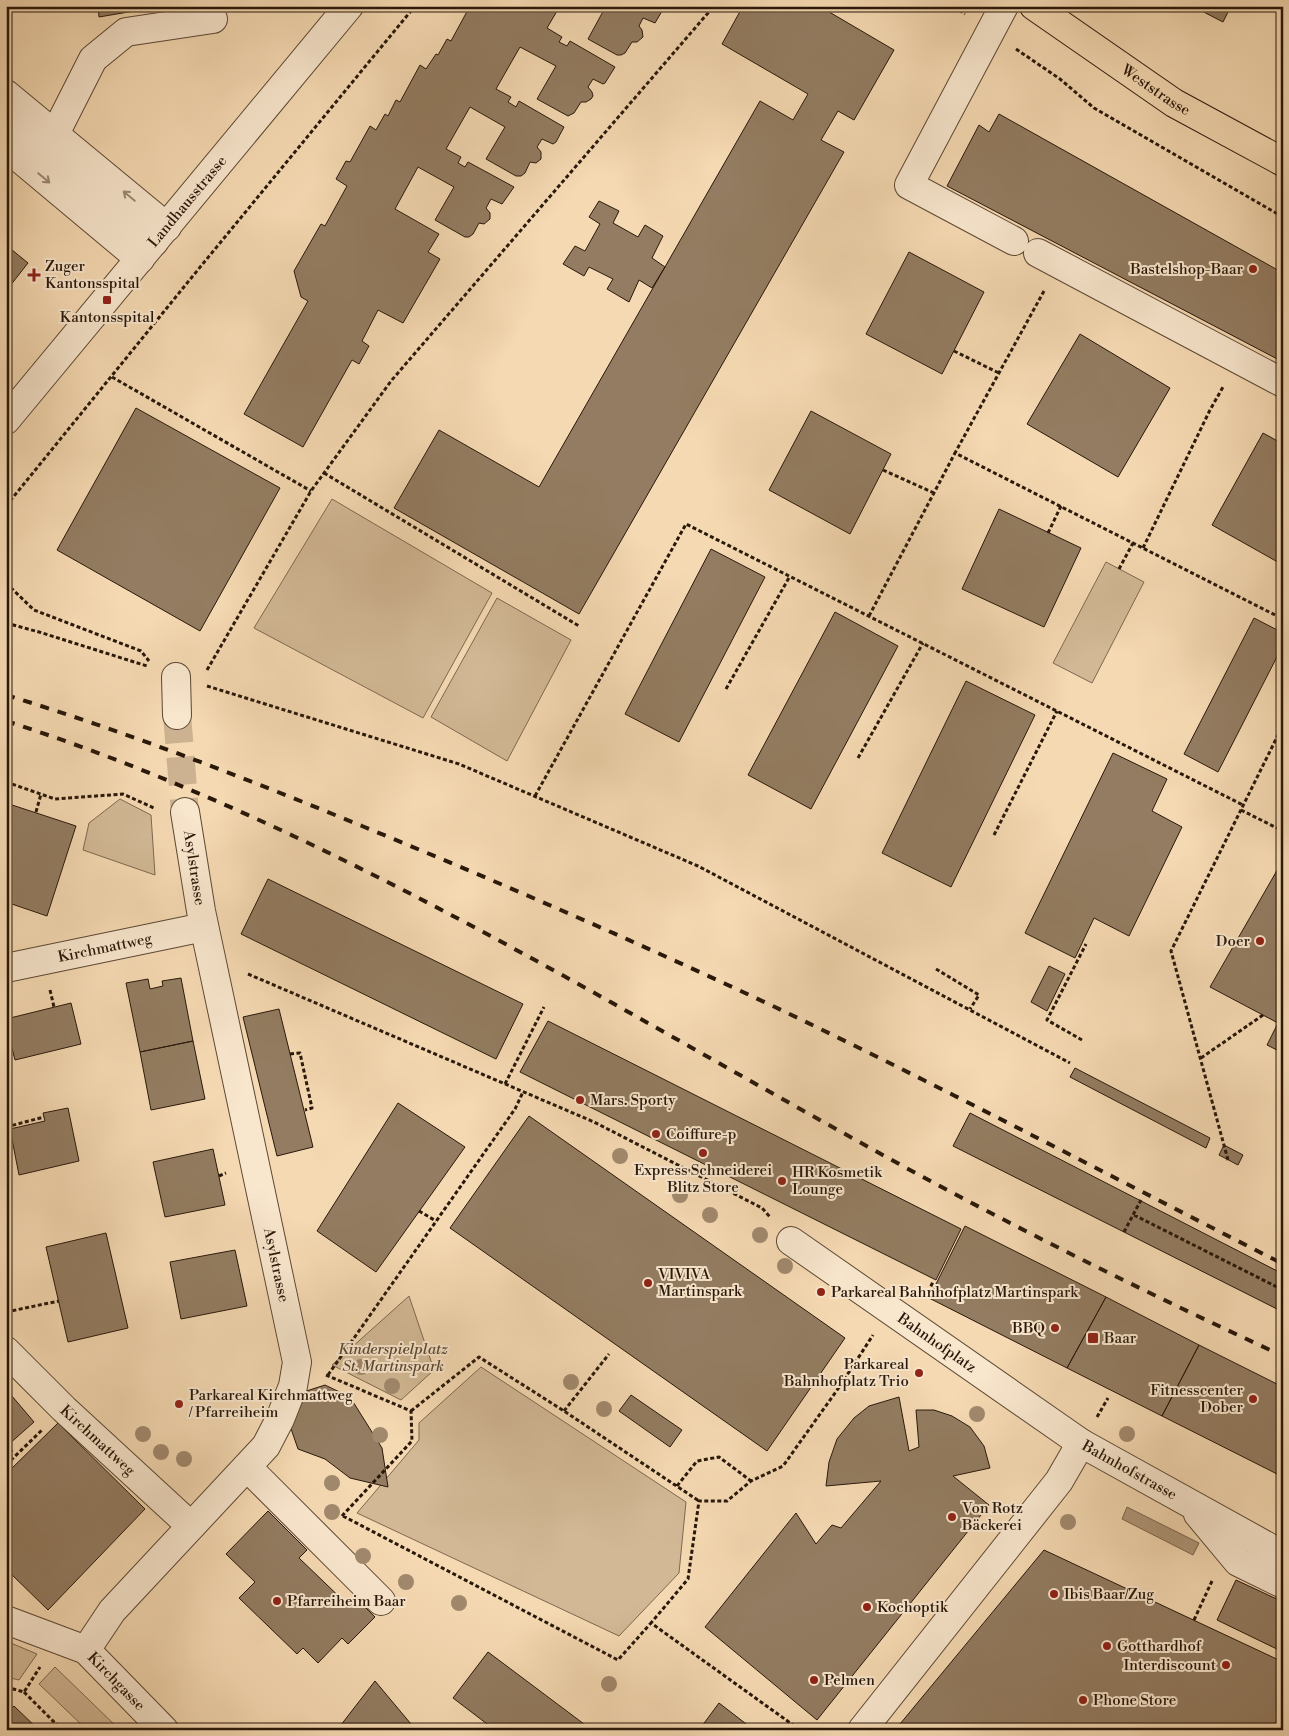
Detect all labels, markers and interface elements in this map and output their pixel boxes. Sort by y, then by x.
street label: Weststrasse [1117,59,1194,120]
street label: Landhausstrasse [144,152,231,251]
one-way arrow [37,173,50,184]
one-way arrow [123,190,136,201]
place label: Zuger Kantonsspital [45,257,140,293]
place label: Bastelshop-Baar [1129,260,1244,279]
marker: Bastelshop-Baar [1247,263,1259,275]
marker: Zuger Kantonsspital [27,268,41,282]
marker: Kantonsspital [101,294,113,306]
place label: Kantonsspital [60,308,155,327]
street label: Asylstrasse [179,828,209,907]
street label: Kirchmattweg [56,928,154,967]
place label: Doer [1216,932,1251,951]
marker: Doer [1254,935,1266,947]
place label: Mars. Sporty [590,1091,676,1110]
marker: Mars. Sporty [574,1094,586,1106]
place label: Coiffure-p [666,1125,736,1144]
marker: Coiffure-p [650,1128,662,1140]
marker: Express Schneiderei Blitz Store [697,1147,709,1159]
place label: Express Schneiderei Blitz Store [634,1161,772,1197]
place label: HR Kosmetik Lounge [792,1163,883,1199]
marker: HR Kosmetik Lounge [776,1175,788,1187]
street label: Asylstrasse [259,1225,293,1304]
place label: VIVIVA Martinspark [657,1265,743,1301]
marker: VIVIVA Martinspark [642,1277,654,1289]
place label: Parkareal Bahnhofplatz Martinspark [831,1283,1079,1302]
marker: Parkareal Bahnhofplatz Martinspark [815,1286,827,1298]
street label: Bahnhofplatz [893,1308,980,1377]
place label: BBQ [1011,1319,1045,1338]
marker: BBQ [1049,1322,1061,1334]
place label: Baar [1103,1329,1137,1348]
marker: Baar [1086,1331,1100,1345]
park label: Kinderspielplatz St. Martinspark [338,1340,448,1376]
place label: Parkareal Bahnhofplatz Trio [783,1355,910,1391]
marker: Parkareal Bahnhofplatz Trio [913,1367,925,1379]
place label: Fitnesscenter Dober [1150,1381,1244,1417]
place label: Parkareal Kirchmattweg / Pfarreiheim [188,1386,353,1422]
marker: Fitnesscenter Dober [1247,1393,1259,1405]
marker: Parkareal Kirchmattweg / Pfarreiheim [173,1398,185,1410]
street label: Kirchmattweg [56,1401,140,1480]
street label: Bahnhofstrasse [1078,1436,1180,1504]
place label: Von Rotz Bäckerei [961,1499,1023,1535]
marker: Von Rotz Bäckerei [946,1511,958,1523]
place label: Ibis Baar/Zug [1064,1585,1154,1604]
marker: Ibis Baar/Zug [1048,1588,1060,1600]
place label: Pfarreiheim Baar [287,1592,406,1611]
marker: Pfarreiheim Baar [271,1595,283,1607]
place label: Kochoptik [877,1598,949,1617]
marker: Kochoptik [861,1601,873,1613]
place label: Gotthardhof [1117,1637,1202,1656]
marker: Gotthardhof [1101,1640,1113,1652]
street label: Kirchgasse [84,1648,149,1715]
place label: Interdiscount [1123,1656,1217,1675]
marker: Interdiscount [1220,1659,1232,1671]
place label: Pelmen [824,1671,875,1690]
marker: Pelmen [808,1674,820,1686]
place label: Phone Store [1093,1691,1176,1710]
marker: Phone Store [1077,1694,1089,1706]

